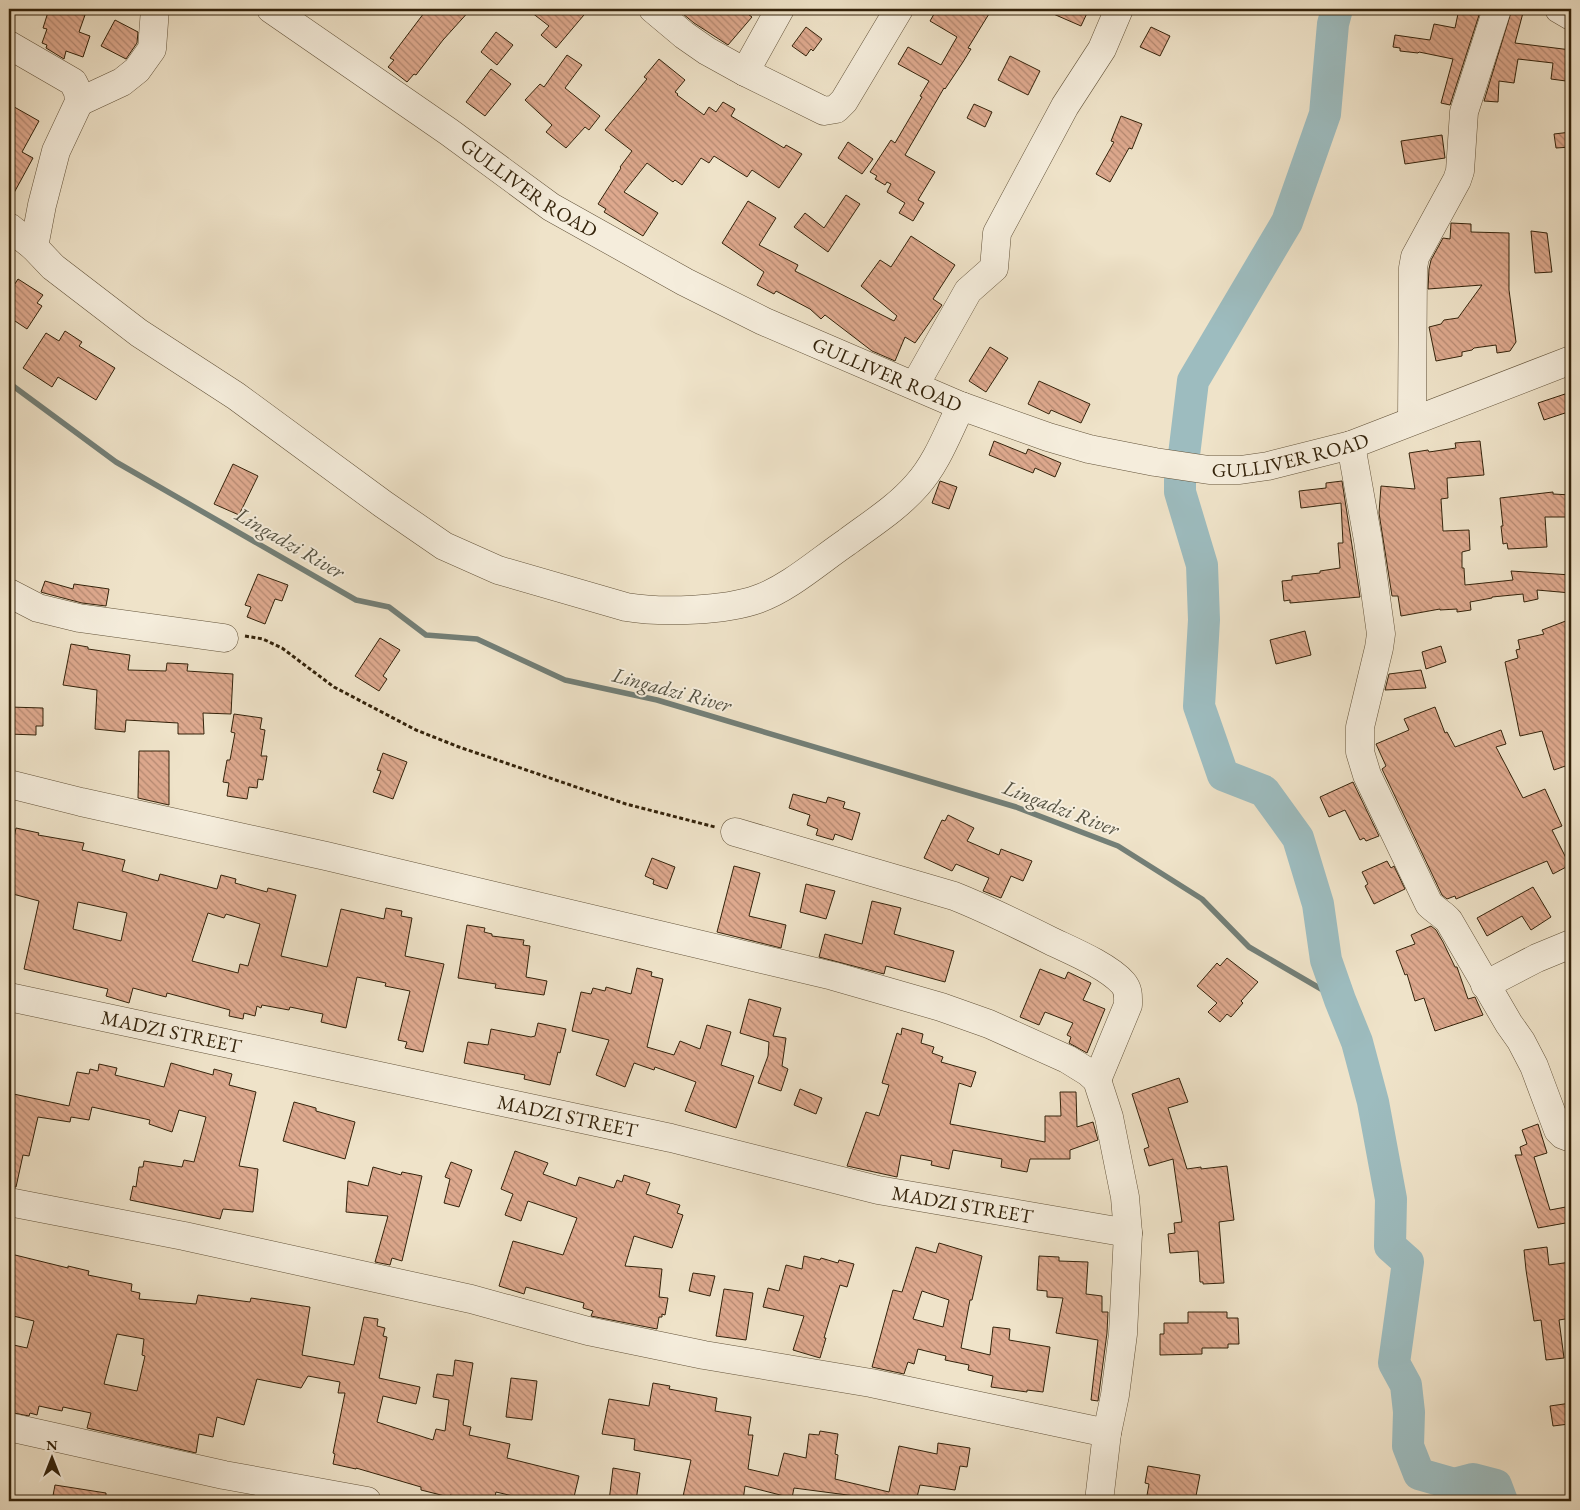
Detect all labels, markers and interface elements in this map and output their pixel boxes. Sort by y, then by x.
street label: GULLIVER ROAD [455,132,602,243]
street label: GULLIVER ROAD [808,331,966,418]
street label: GULLIVER ROAD [1212,426,1373,483]
water label: Lingadzi River [230,500,351,585]
water label: Lingadzi River [609,660,735,719]
water label: Lingadzi River [999,773,1124,842]
street label: MADZI STREET [99,1004,244,1059]
street label: MADZI STREET [495,1088,641,1144]
street label: MADZI STREET [890,1180,1036,1230]
north arrow [28,1432,78,1482]
text: N [46,1436,58,1454]

